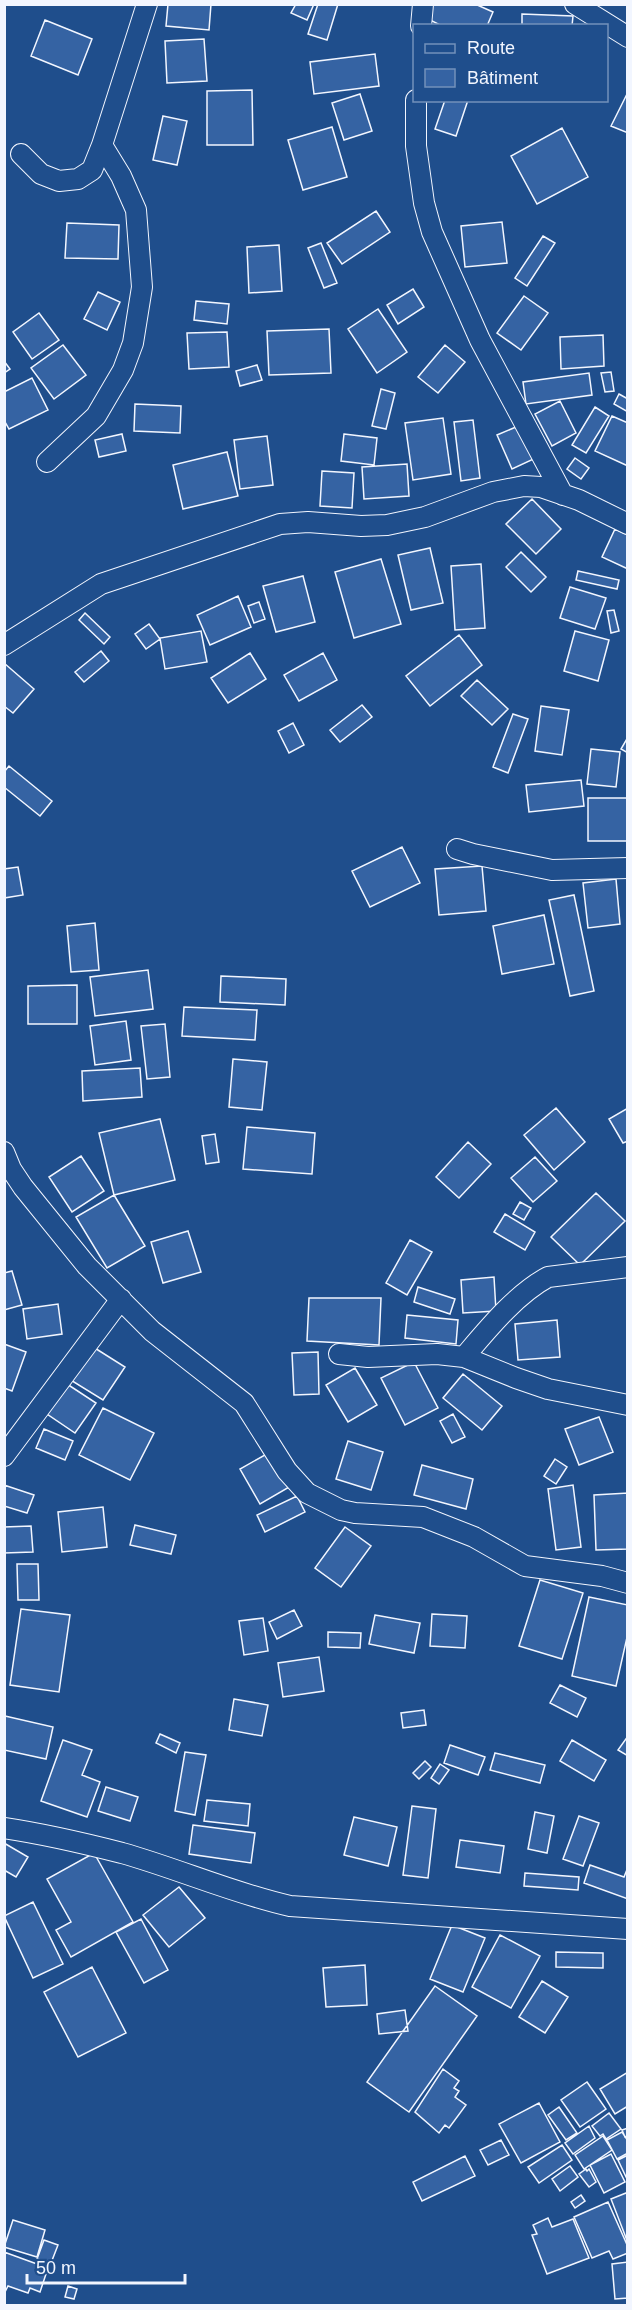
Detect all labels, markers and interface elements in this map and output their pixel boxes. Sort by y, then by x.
legend [413,24,608,102]
text: Route [467,38,515,58]
text: Bâtiment [467,68,538,88]
scale bar [27,2247,184,2285]
text: 50 m [36,2258,76,2278]

